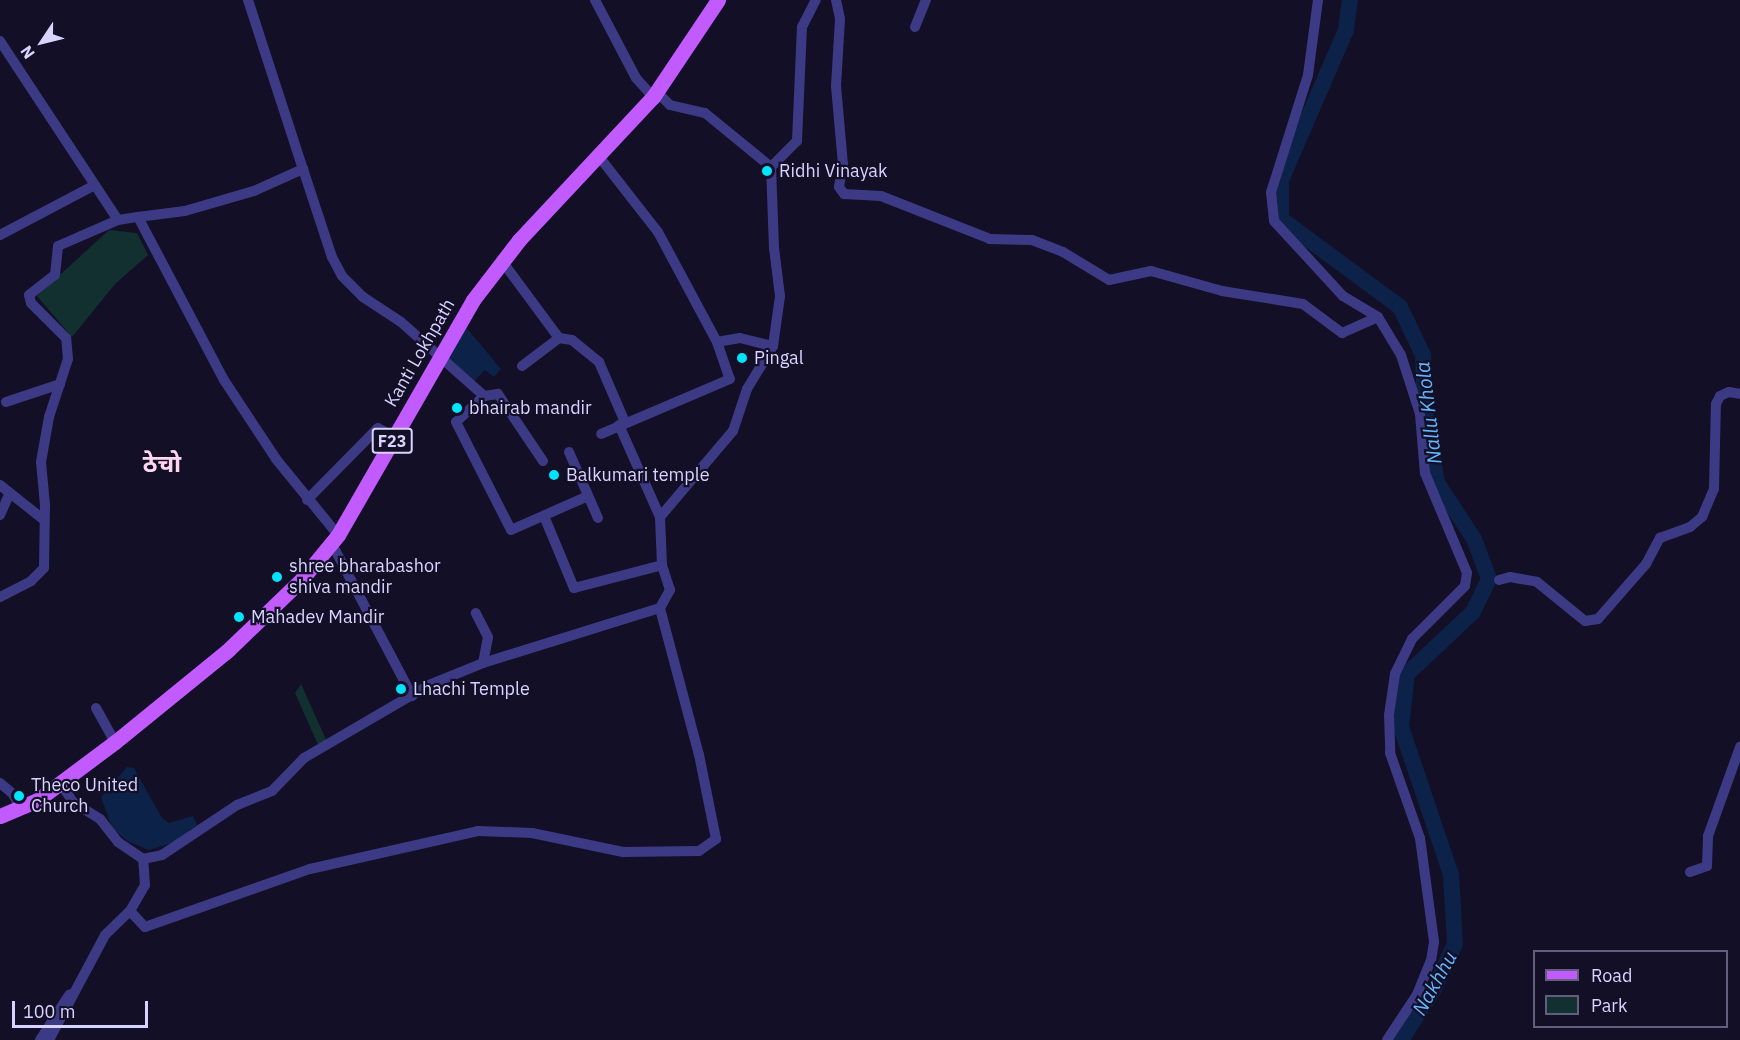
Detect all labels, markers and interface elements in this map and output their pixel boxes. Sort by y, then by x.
north arrow [12,12,72,72]
text: N [16,42,39,63]
place label: Ridhi Vinayak [779,160,887,182]
marker: Ridhi Vinayak [760,164,774,178]
street label: Kanti Lokhpath [380,295,460,411]
place label: Pingal [754,347,804,369]
marker: Pingal [735,351,749,365]
water label: Nallu Khola [1410,360,1446,466]
place label: bhairab mandir [469,397,592,419]
marker: bhairab mandir [450,401,464,415]
road number: F23 [371,428,413,454]
district label: ठेचो [143,450,181,478]
place label: Balkumari temple [566,464,710,486]
marker: Balkumari temple [547,468,561,482]
place label: shree bharabashor shiva mandir [289,556,441,598]
marker: shree bharabashor shiva mandir [270,570,284,584]
place label: Mahadev Mandir [251,606,384,628]
marker: Mahadev Mandir [232,610,246,624]
place label: Lhachi Temple [413,678,530,700]
marker: Lhachi Temple [394,682,408,696]
place label: Theco United Church [31,775,138,818]
marker: Theco United Church [12,789,26,803]
water label: Nakhhu [1407,947,1461,1019]
legend [1533,950,1728,1028]
text: Road [1591,964,1632,987]
scale bar [15,989,152,1027]
text: Park [1591,994,1627,1017]
text: 100 m [23,1000,75,1023]

